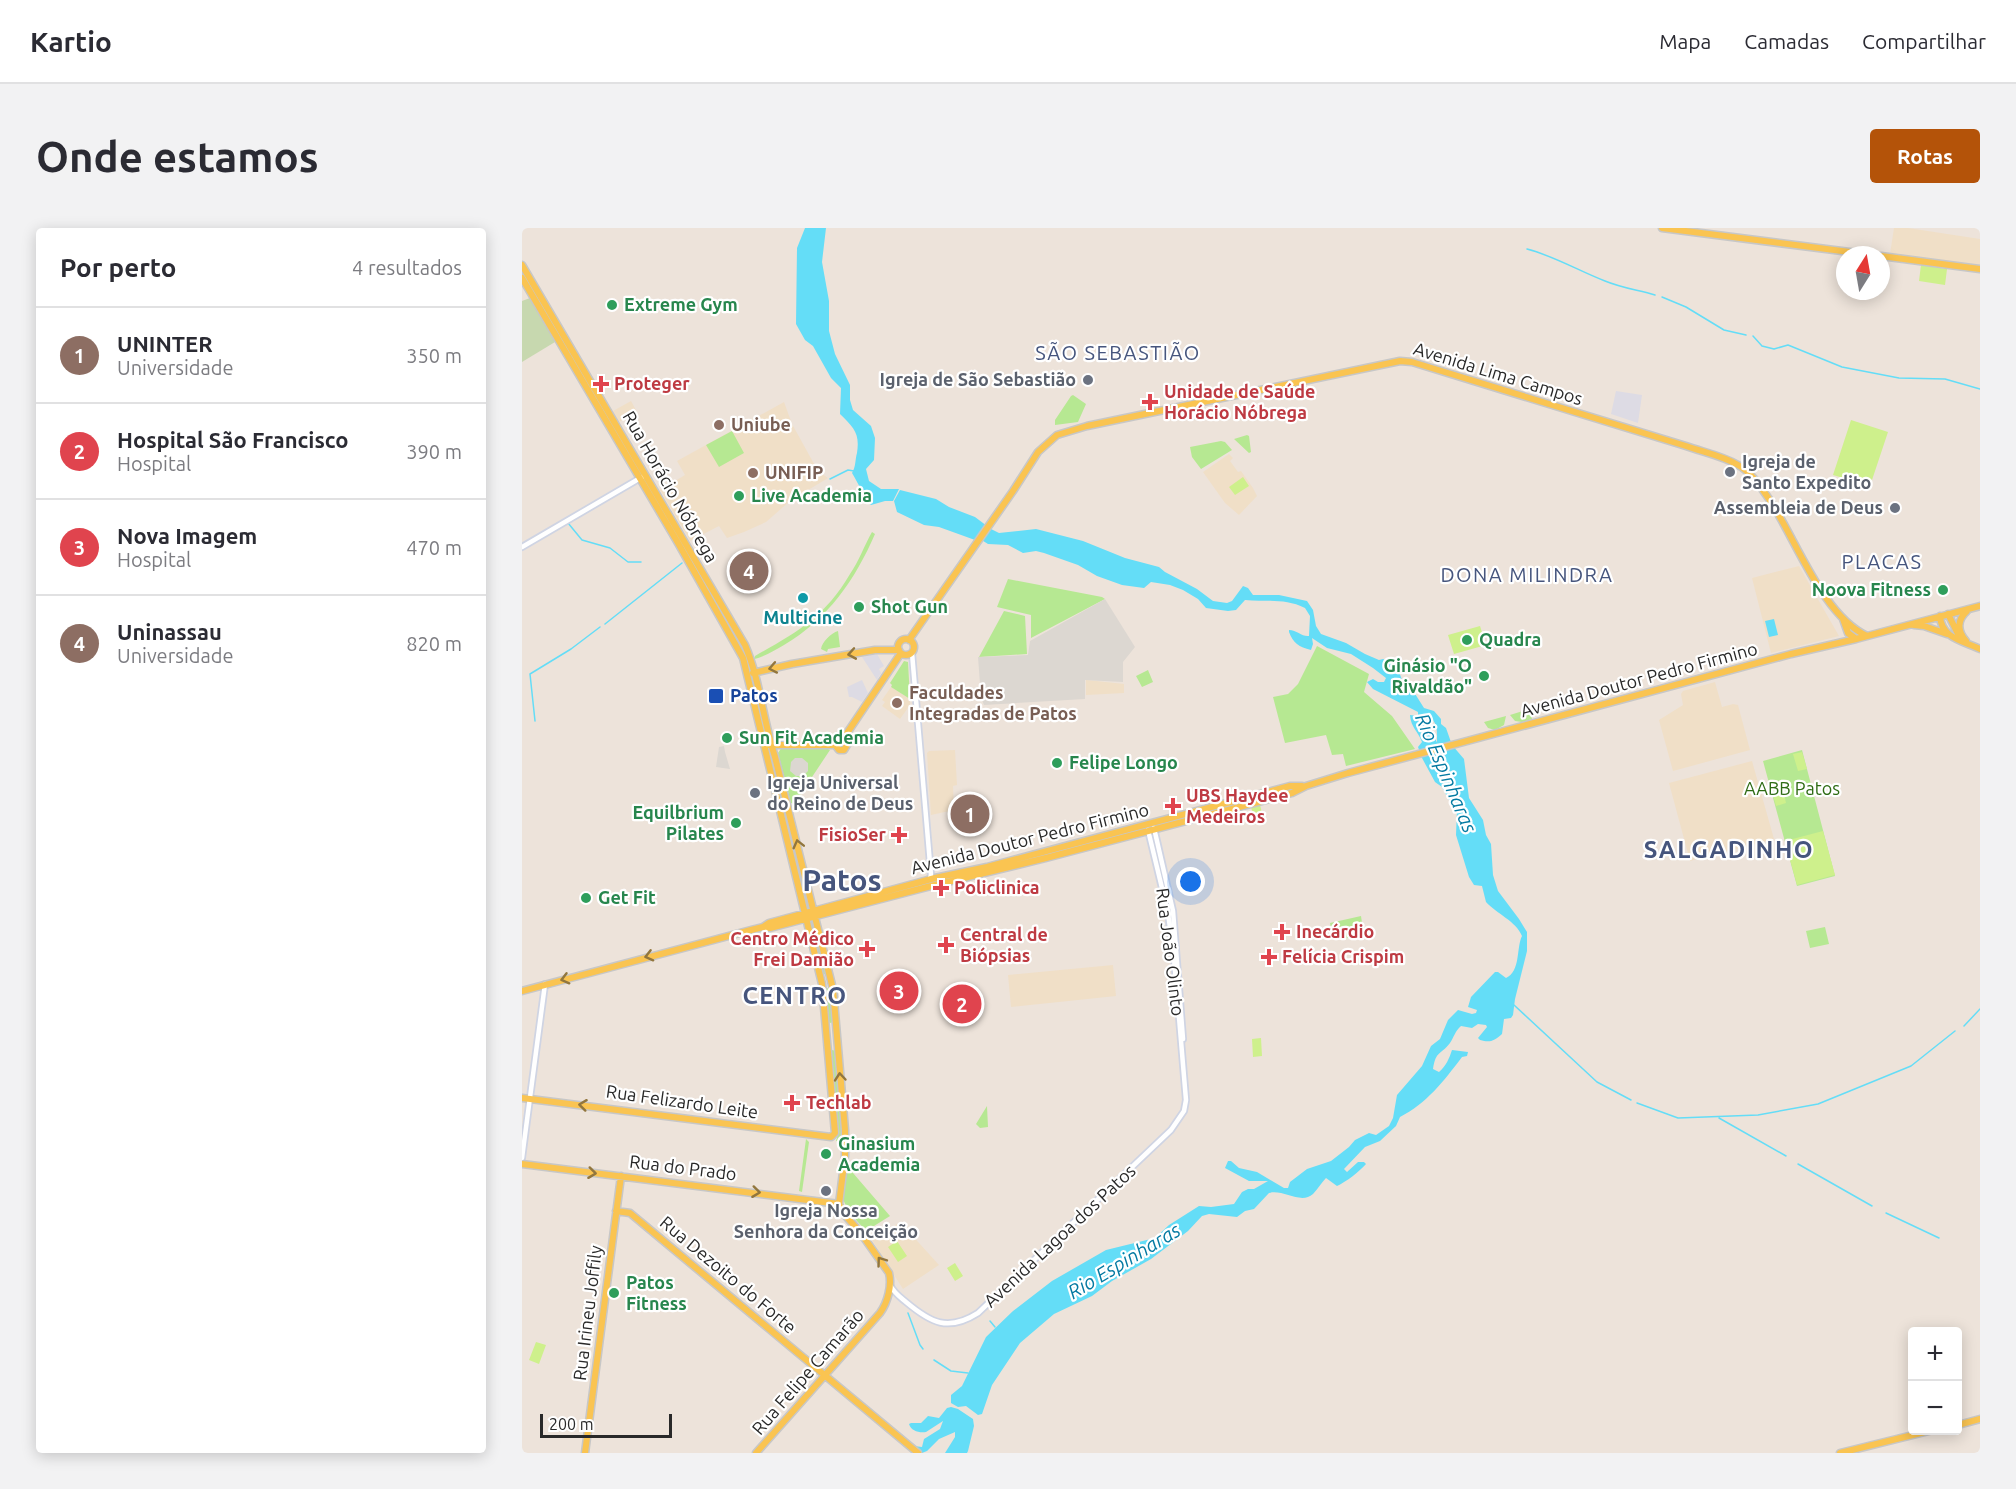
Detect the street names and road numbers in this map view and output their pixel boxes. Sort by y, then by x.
street label: Avenida Lima Campos [1411,338,1585,408]
street label: Rua Horácio Nóbrega [619,407,722,566]
street label: Avenida Doutor Pedro Firmino [1518,638,1759,720]
street label: Avenida Doutor Pedro Firmino [909,799,1151,877]
street label: Rua João Olinto [1153,887,1189,1017]
street label: Rua Felizardo Leite [605,1080,759,1122]
street label: Rua do Prado [628,1151,738,1184]
street label: Avenida Lagoa dos Patos [979,1160,1139,1311]
street label: Rua Dezoito do Forte [657,1212,801,1337]
street label: Rua Irineu Joffily [569,1244,605,1382]
street label: Rua Felipe Camarão [747,1305,867,1438]

